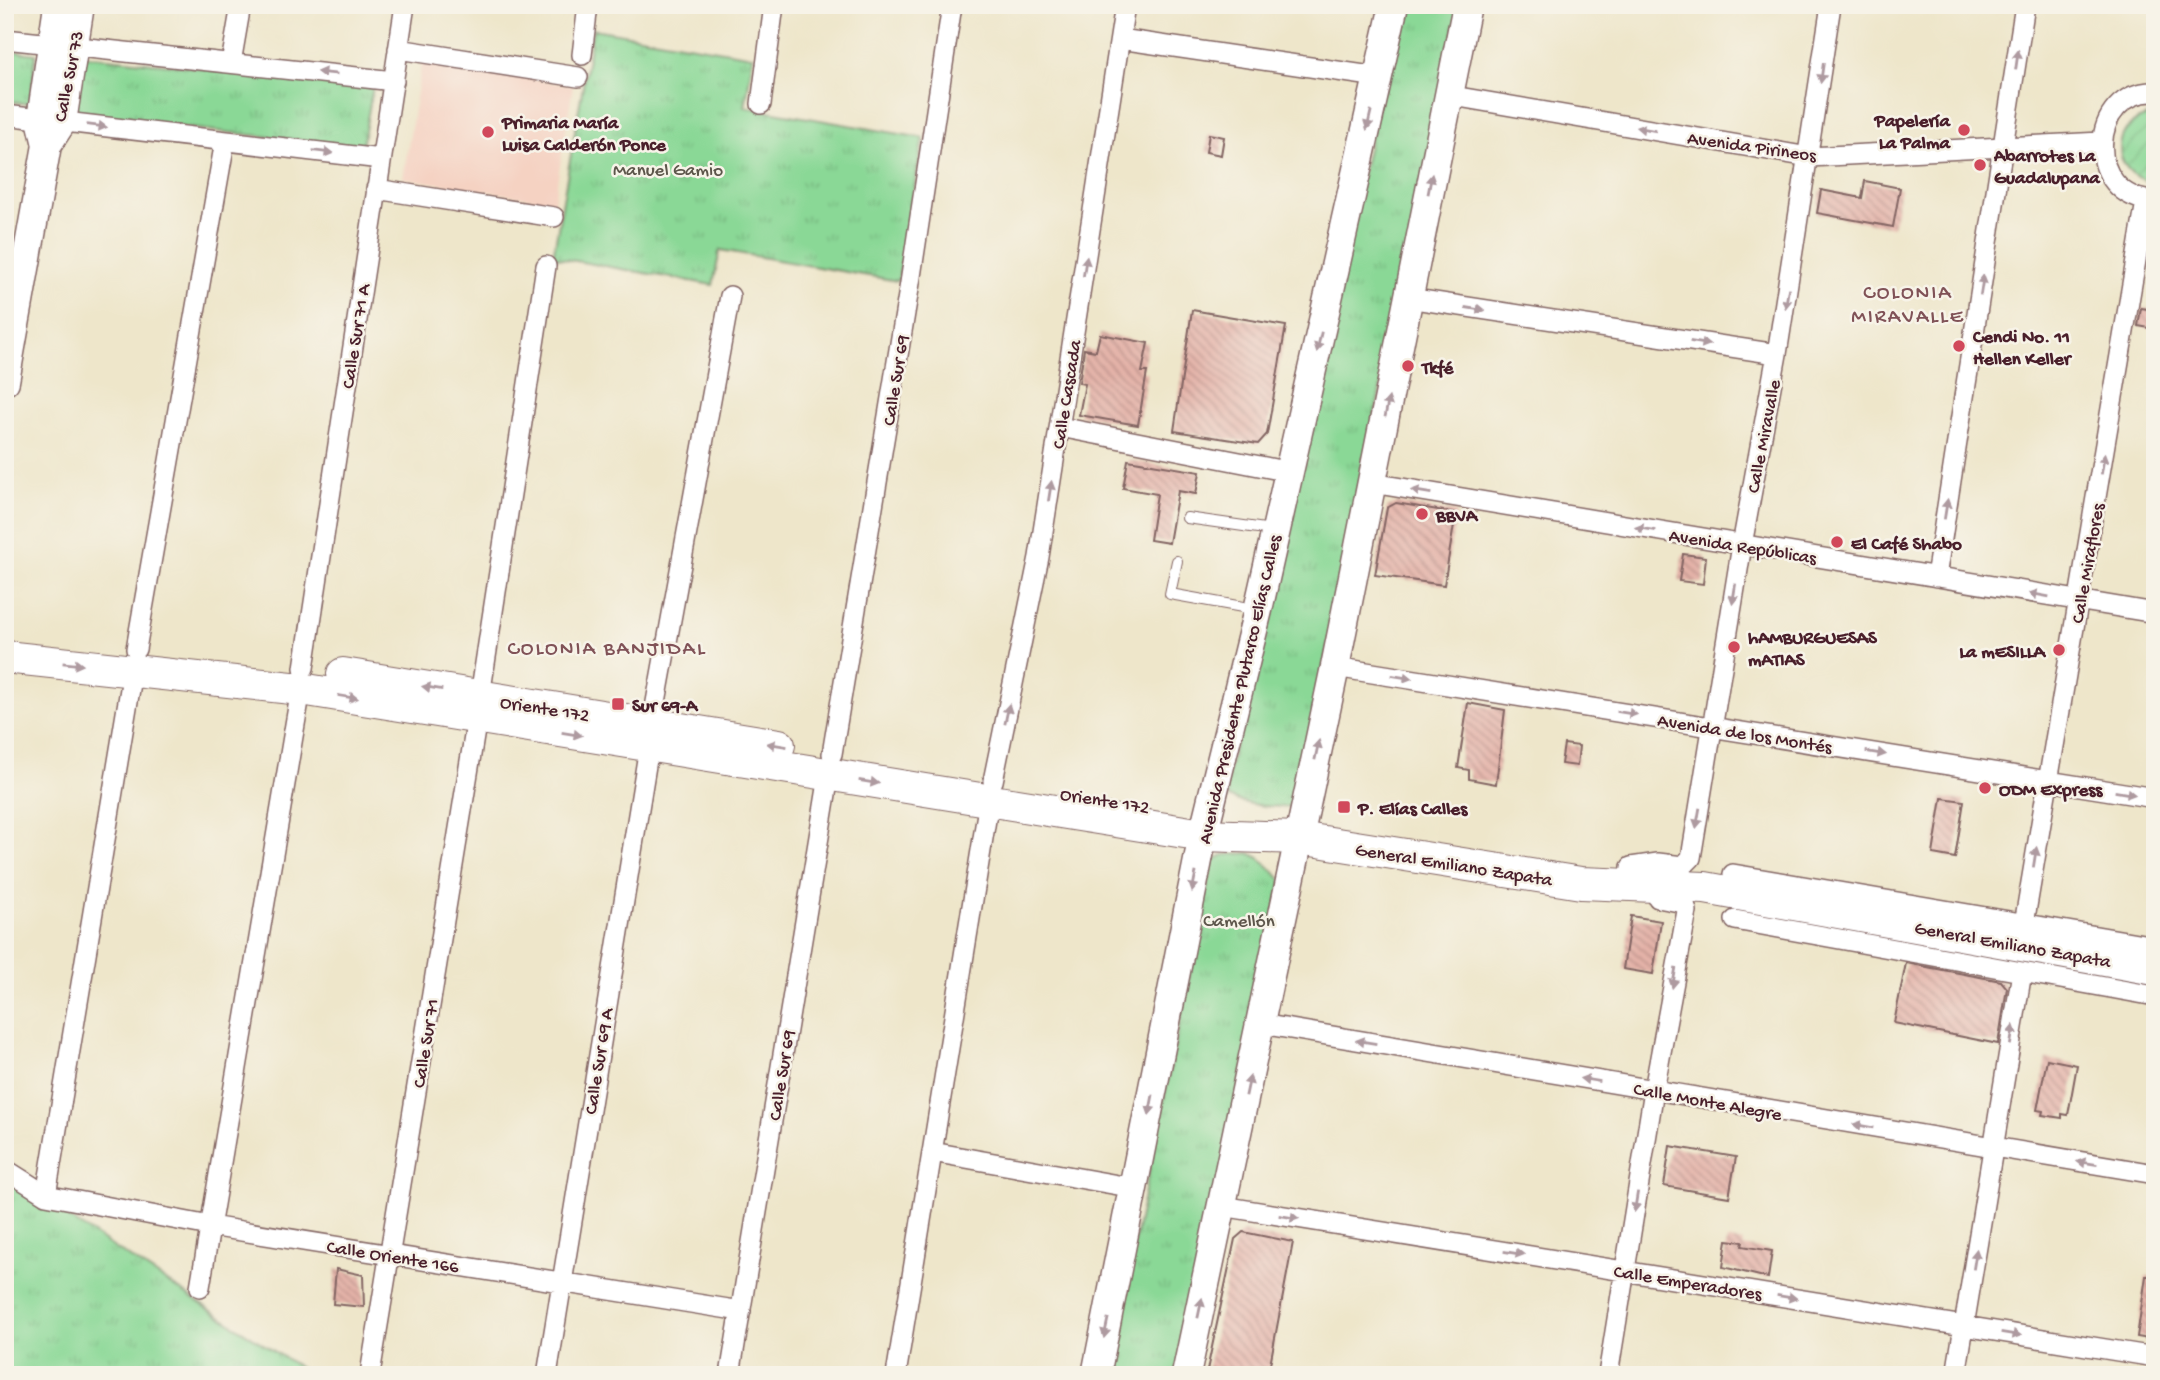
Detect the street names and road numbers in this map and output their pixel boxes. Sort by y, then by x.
street label: Calle Sur 73 [50,29,91,124]
street label: Avenida Pirineos [1686,128,1818,169]
street label: Calle Sur 71 A [338,281,377,391]
street label: Calle Sur 69 [879,333,916,428]
street label: Calle Cascada [1048,337,1089,451]
street label: Calle Miravalle [1743,378,1788,495]
street label: Calle Miraflores [2068,501,2111,625]
street label: Avenida Repúblicas [1667,525,1819,572]
street label: Avenida Presidente Plutarco Elías Calles [1195,532,1288,847]
street label: Oriente 172 [498,692,591,729]
street label: Avenida de los Montés [1656,710,1834,761]
street label: Oriente 172 [1058,784,1151,821]
street label: General Emiliano Zapata [1353,840,1555,894]
street label: General Emiliano Zapata [1912,918,2114,975]
street label: Calle Sur 71 [409,997,446,1090]
street label: Calle Sur 69 A [581,1005,620,1116]
street label: Calle Sur 69 [765,1028,802,1123]
street label: Calle Monte Alegre [1631,1079,1784,1128]
street label: Calle Oriente 166 [325,1237,461,1280]
street label: Calle Emperadores [1612,1261,1764,1308]

